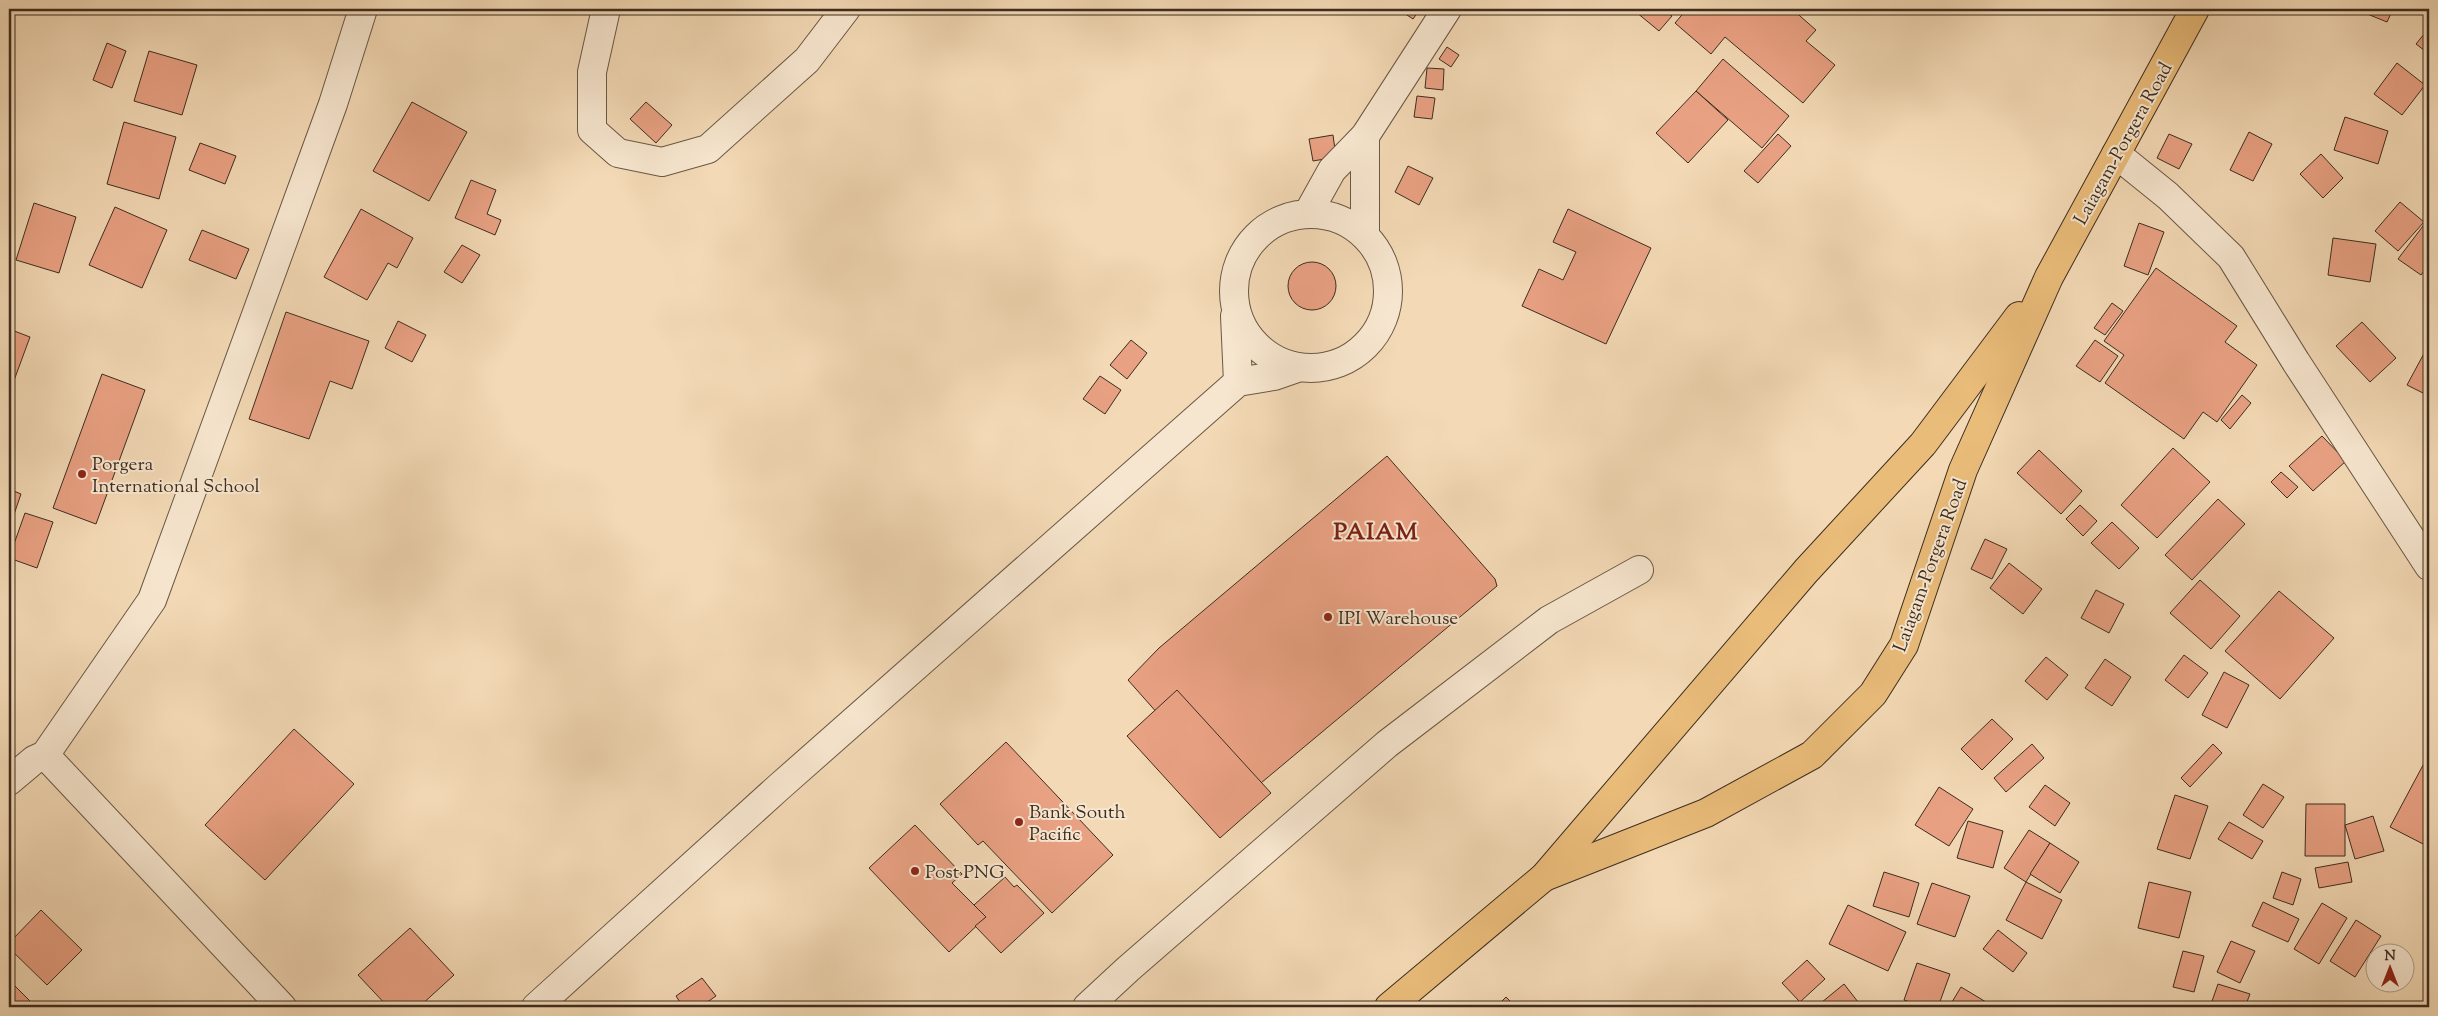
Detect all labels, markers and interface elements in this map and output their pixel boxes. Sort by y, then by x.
street label: Laiagam-Porgera Road [2068,58,2180,230]
place label: Porgera International School [92,452,260,501]
marker: Porgera International School [76,468,88,480]
street label: Laiagam-Porgera Road [1888,475,1975,656]
district label: PAIAM [1333,516,1419,550]
place label: IPI Warehouse [1338,606,1458,633]
marker: IPI Warehouse [1322,611,1334,623]
place label: Bank South Pacific [1029,800,1126,849]
marker: Bank South Pacific [1013,816,1025,828]
place label: Post PNG [925,860,1004,887]
marker: Post PNG [909,865,921,877]
north arrow [2366,944,2416,994]
text: N [2384,947,2396,967]

